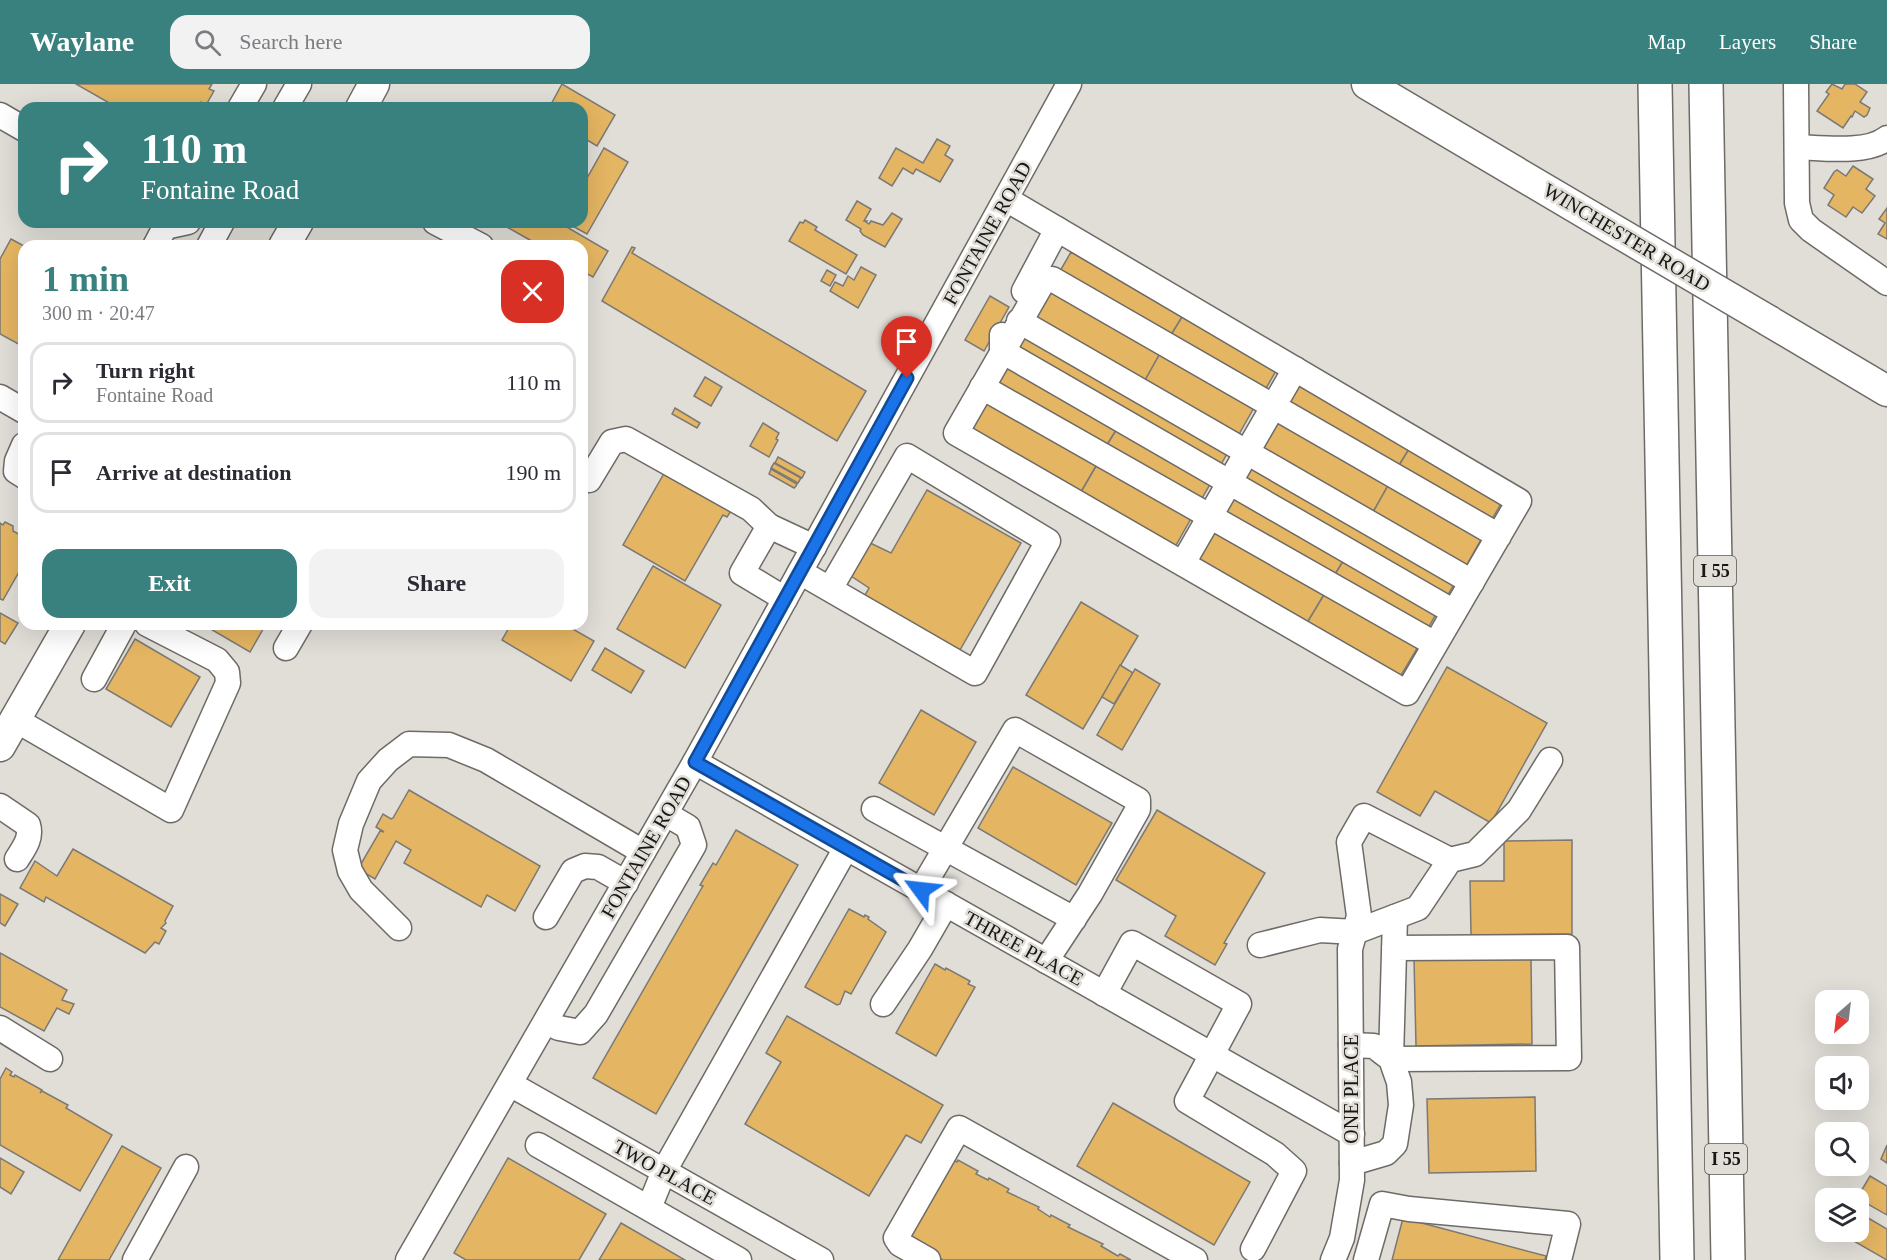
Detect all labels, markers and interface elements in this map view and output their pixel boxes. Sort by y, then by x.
search box [170,15,590,69]
text: Waylane [30,26,134,57]
icon: search [191,26,224,59]
text: Search here [239,29,342,54]
text: Map [1648,30,1686,54]
text: Layers [1719,30,1776,54]
text: Share [1809,30,1857,54]
icon: right [42,126,120,204]
text: 110 m [141,126,247,172]
street label: FONTAINE ROAD [939,158,1035,308]
text: Fontaine Road [141,175,299,205]
street label: WINCHESTER ROAD [1540,179,1714,295]
text: 1 min [42,259,129,299]
button: close [501,260,564,323]
text: 300 m · 20:47 [42,302,155,324]
pin [881,316,932,378]
icon: arrive [890,325,923,358]
text: Turn right [96,358,195,383]
icon: right [45,366,78,399]
text: 110 m [506,370,561,395]
text: Fontaine Road [96,384,213,406]
icon: arrive [45,456,78,489]
text: Arrive at destination [96,460,292,485]
text: 190 m [505,460,561,485]
button: Exit [42,549,297,618]
button: Share [309,549,564,618]
road number: I 55 [1694,556,1736,586]
street label: FONTAINE ROAD [596,772,696,922]
position arrow [889,858,953,922]
street label: THREE PLACE [961,906,1087,990]
north arrow [1815,990,1869,1044]
map controls [1815,990,1869,1242]
street label: ONE PLACE [1340,1034,1362,1144]
button: sound [1815,1056,1869,1110]
button: search [1815,1122,1869,1176]
street label: TWO PLACE [610,1135,720,1209]
road number: I 55 [1705,1144,1747,1174]
button: layers [1815,1188,1869,1242]

